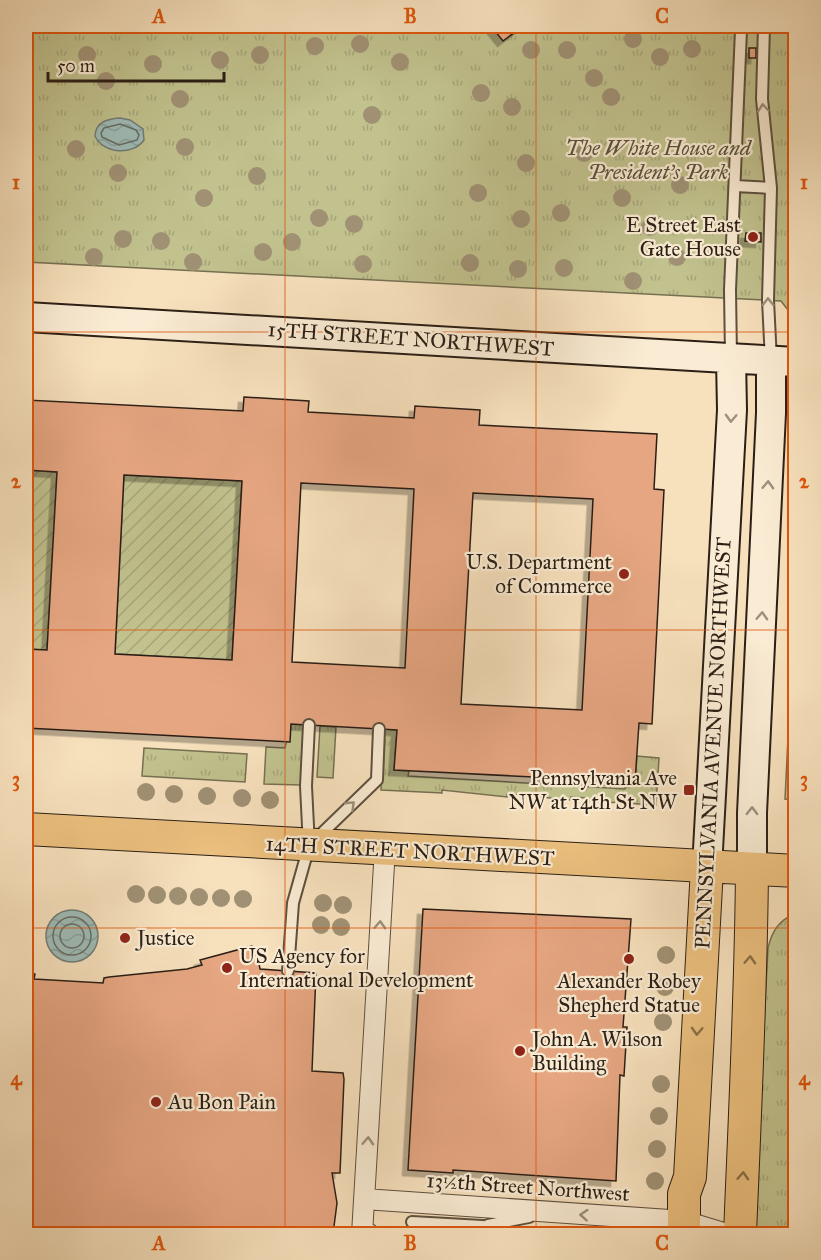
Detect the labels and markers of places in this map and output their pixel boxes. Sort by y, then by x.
place label: E Street East Gate House [626,212,742,262]
marker: E Street East Gate House [746,230,760,244]
place label: U.S. Department of Commerce [466,549,613,599]
marker: U.S. Department of Commerce [617,567,631,581]
place label: Pennsylvania Ave NW at 14th St NW [509,765,678,815]
marker: Pennsylvania Ave NW at 14th St NW [682,783,696,797]
place label: Justice [135,925,195,951]
marker: Justice [118,931,132,945]
place label: US Agency for International Development [239,943,474,993]
marker: Alexander Robey Shepherd Statue [622,952,636,966]
marker: US Agency for International Development [220,961,234,975]
place label: Alexander Robey Shepherd Statue [556,968,702,1018]
place label: John A. Wilson Building [530,1026,662,1076]
marker: John A. Wilson Building [513,1044,527,1058]
place label: Au Bon Pain [167,1089,276,1115]
marker: Au Bon Pain [149,1095,163,1109]

